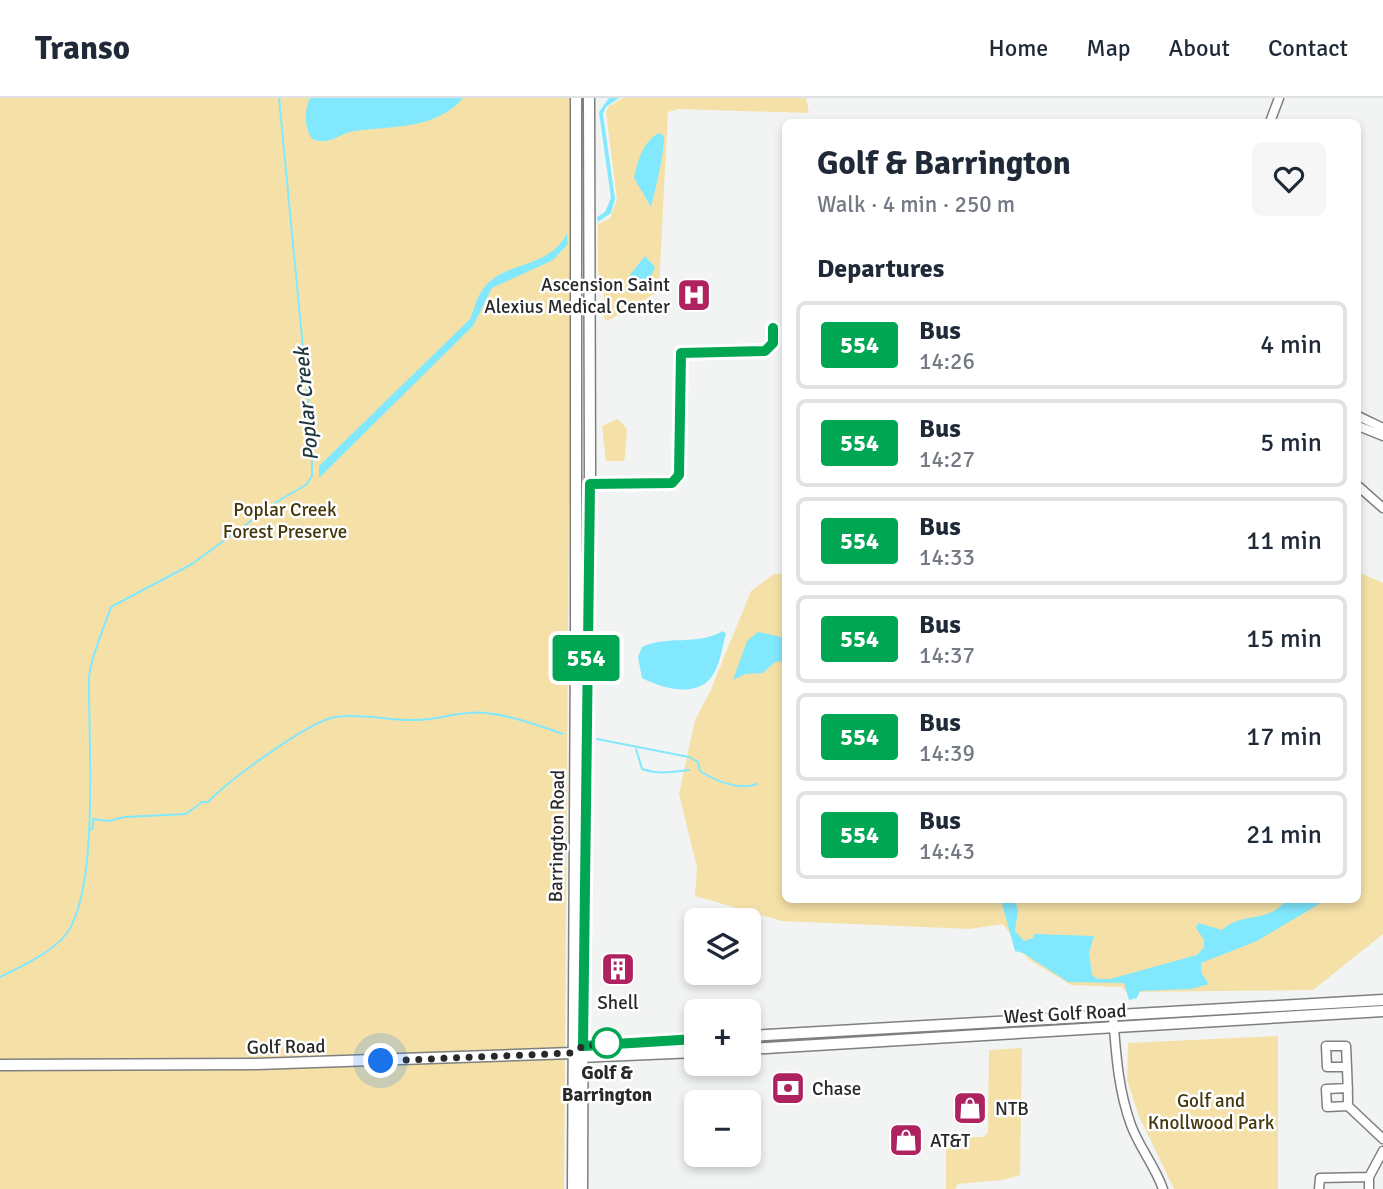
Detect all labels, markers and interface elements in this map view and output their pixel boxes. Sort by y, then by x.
text: Transo [35,28,130,69]
text: Home [988,33,1048,63]
text: Map [1086,33,1131,63]
text: About [1169,33,1230,63]
text: Contact [1268,33,1348,63]
button: heart [1252,142,1326,216]
text: Golf & Barrington [817,143,1071,184]
text: Walk · 4 min · 250 m [817,190,1015,219]
text: Departures [817,253,944,285]
place label: Ascension Saint Alexius Medical Center [484,273,670,319]
hospital icon: Ascension Saint Alexius Medical Center [675,276,713,314]
text: Bus [919,315,961,347]
text: 4 min [1260,329,1322,361]
text: 554 [840,330,879,360]
water label: Poplar Creek [288,344,324,462]
text: 14:26 [919,347,975,376]
text: Bus [919,413,961,445]
text: 5 min [1260,427,1322,459]
text: 554 [840,428,879,458]
text: 14:27 [919,445,975,474]
park label: Poplar Creek Forest Preserve [223,498,347,544]
text: Bus [919,511,961,543]
text: 11 min [1246,525,1322,557]
text: 554 [840,526,879,556]
text: 14:33 [919,543,975,572]
text: Bus [919,609,961,641]
text: 15 min [1246,623,1322,655]
text: 554 [840,624,879,654]
line badge: 554 [546,635,626,681]
text: 14:37 [919,641,975,670]
text: 554 [567,643,605,673]
text: Bus [919,707,961,739]
text: 17 min [1246,721,1322,753]
text: 554 [840,722,879,752]
text: 14:39 [919,739,975,768]
street label: Barrington Road [544,770,570,902]
text: Bus [919,805,961,837]
text: 21 min [1246,819,1322,851]
text: 554 [840,820,879,850]
text: 14:43 [919,837,975,866]
map controls [684,908,761,1167]
button: layers [684,908,761,985]
building icon: Shell [599,950,637,988]
place label: Shell [597,991,639,1015]
button: + [684,999,761,1076]
street label: West Golf Road [1003,999,1127,1029]
marker: Golf & Barrington [592,1028,622,1058]
street label: Golf Road [246,1034,326,1060]
your location [363,1043,398,1078]
place label: Golf & Barrington [562,1061,652,1107]
bank icon: Chase [769,1069,807,1107]
place label: Chase [812,1077,861,1101]
shop icon: NTB [951,1089,989,1127]
park label: Golf and Knollwood Park [1148,1089,1275,1135]
button: − [684,1090,761,1167]
place label: NTB [995,1097,1029,1121]
shop icon: AT&T [887,1121,925,1159]
place label: AT&T [930,1129,971,1153]

